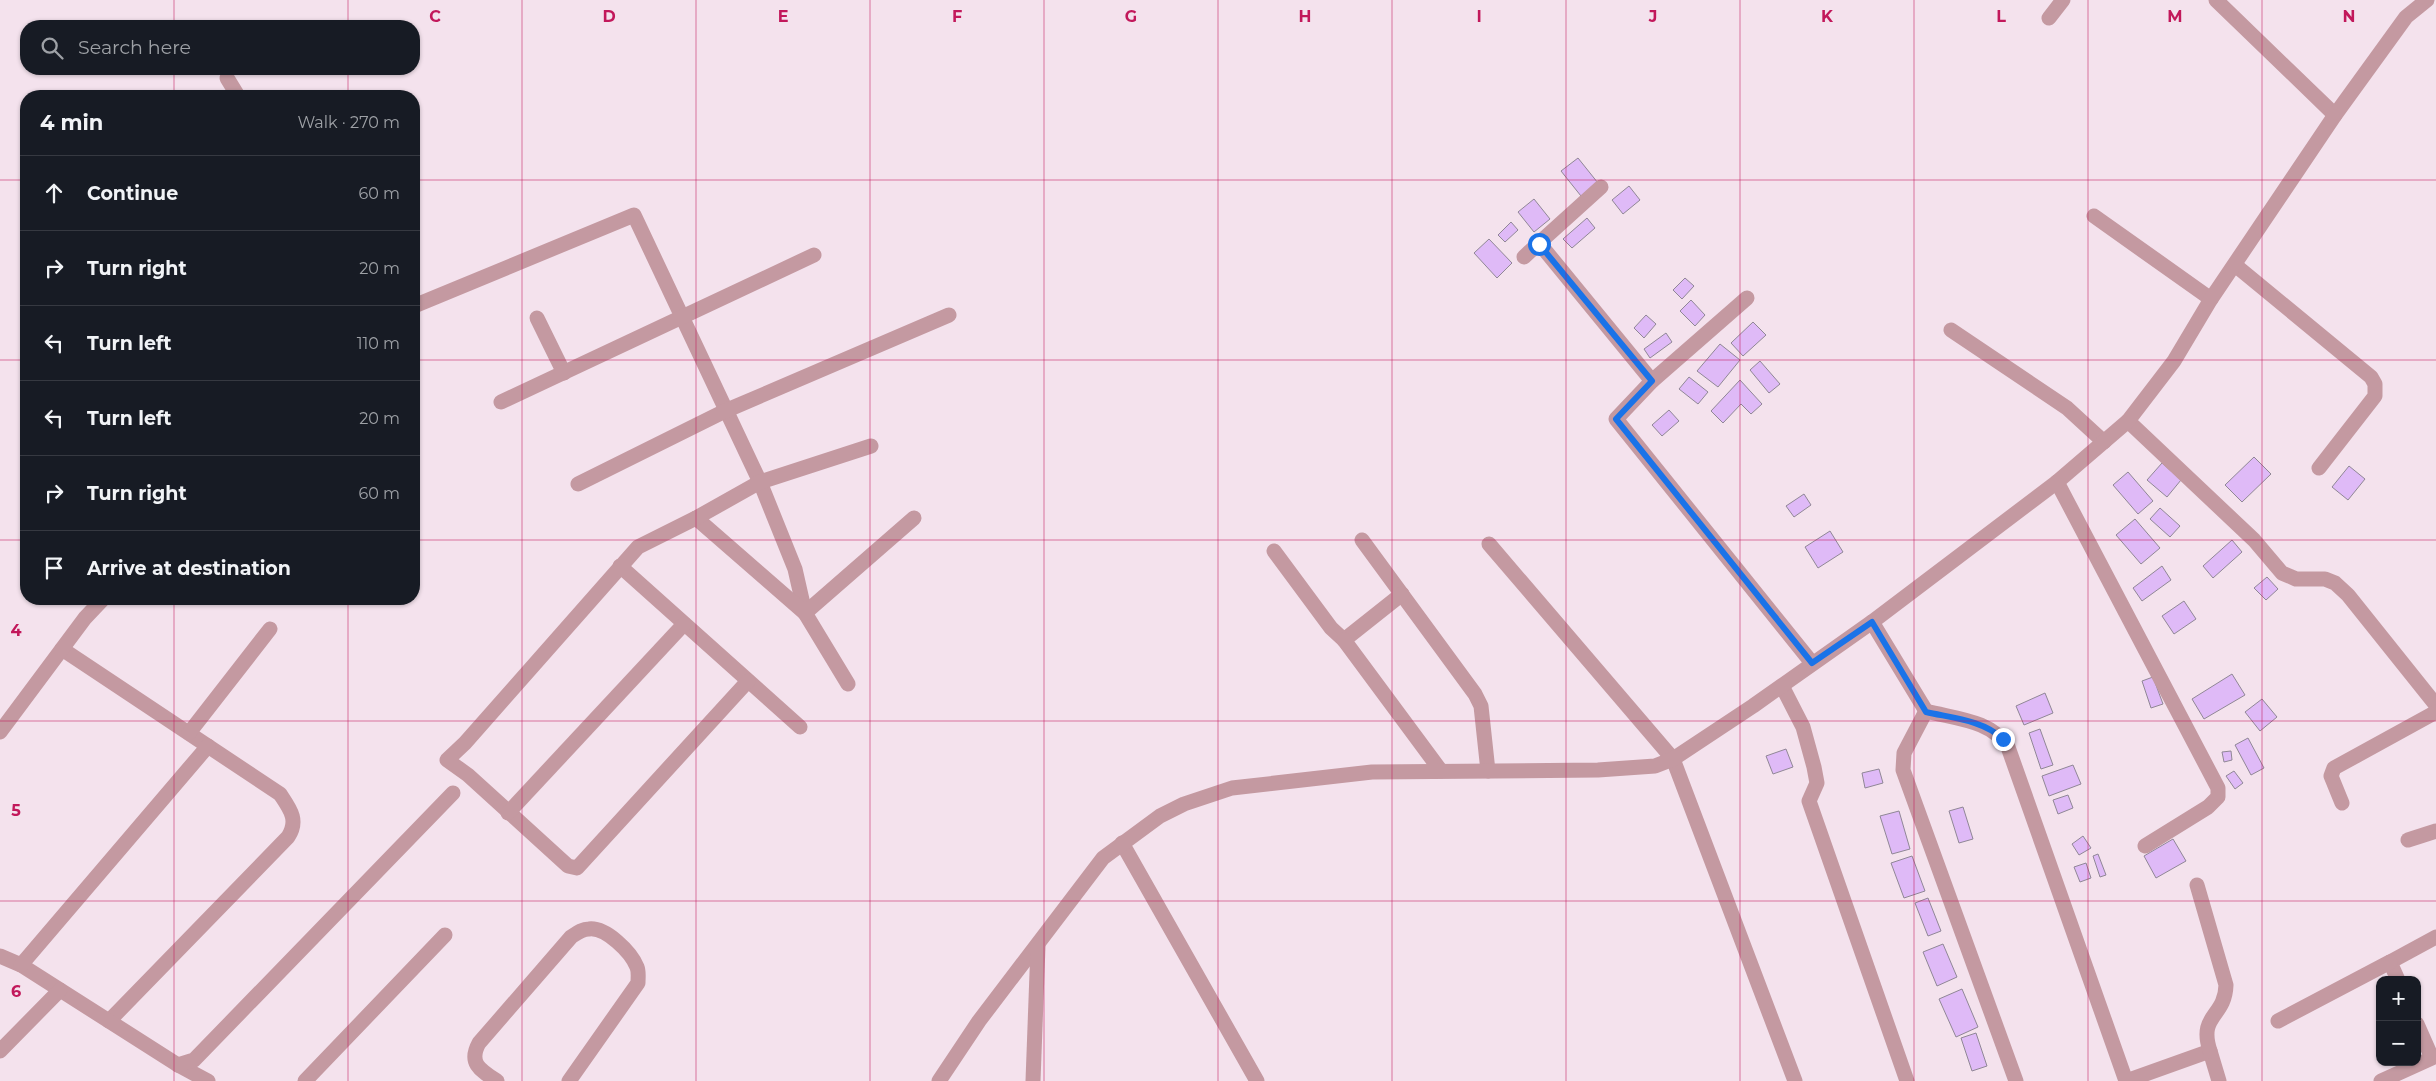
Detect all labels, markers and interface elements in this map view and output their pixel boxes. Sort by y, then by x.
text: C [429,7,441,26]
text: D [602,7,616,26]
text: E [778,7,788,26]
text: F [952,7,962,26]
text: G [1125,7,1137,26]
text: H [1299,7,1311,26]
text: I [1476,7,1482,26]
text: J [1648,7,1657,26]
text: K [1821,7,1834,26]
text: L [1996,7,2006,26]
text: M [2167,7,2183,26]
text: N [2343,7,2355,26]
search box [20,20,420,75]
icon: search [38,34,66,62]
text: Search here [78,36,191,59]
text: 4 min [40,110,103,135]
text: Walk · 270 m [297,113,400,132]
icon: ahead [40,179,68,207]
text: Continue [87,182,178,205]
text: 60 m [358,184,400,203]
route start [1528,233,1551,256]
icon: right [40,254,68,282]
text: Turn right [87,257,187,280]
text: 20 m [359,259,400,278]
icon: left [40,329,68,357]
text: Turn left [87,332,172,355]
text: 110 m [357,334,400,353]
icon: left [40,404,68,432]
text: Turn left [87,407,172,430]
text: 20 m [359,409,400,428]
icon: right [40,479,68,507]
text: Turn right [87,482,187,505]
text: 60 m [358,484,400,503]
icon: arrive [40,554,68,582]
text: Arrive at destination [87,557,291,580]
text: 4 [10,621,22,640]
route end [1992,728,2015,751]
text: 5 [11,801,21,820]
map controls [2376,976,2421,1066]
button: + [2376,976,2421,1021]
text: 6 [11,982,21,1001]
button: − [2376,1021,2421,1066]

